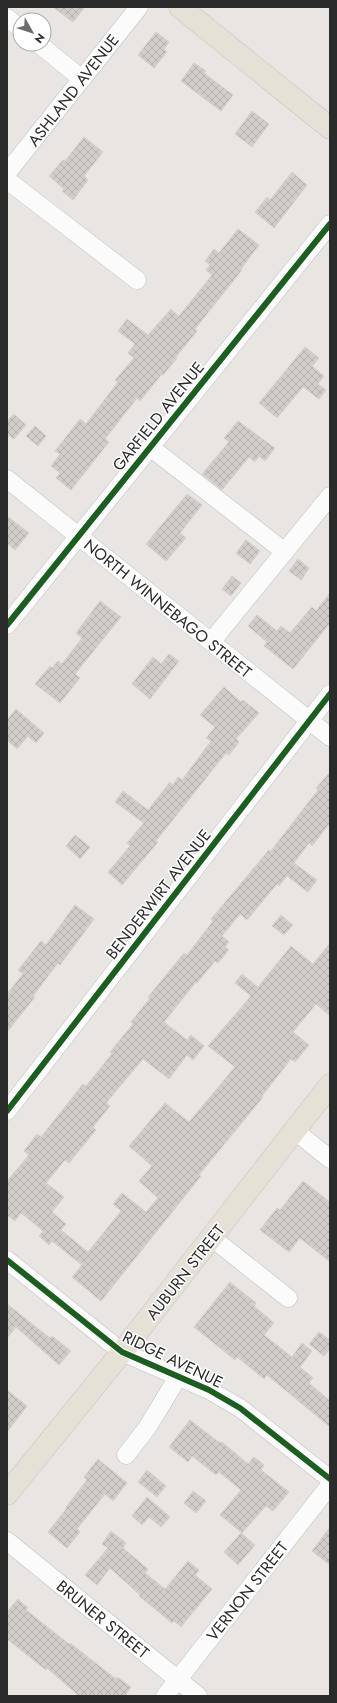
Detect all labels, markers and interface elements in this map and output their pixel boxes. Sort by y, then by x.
north arrow [12,12,52,52]
street label: ASHLAND AVENUE [23,30,123,150]
street label: GARFIELD AVENUE [107,357,210,476]
street label: NORTH WINNEBAGO STREET [79,533,257,684]
street label: BENDERWIRT AVENUE [100,824,216,964]
street label: AUBURN STREET [141,1219,230,1325]
street label: RIDGE AVENUE [119,1325,227,1394]
street label: VERNON STREET [201,1536,294,1646]
street label: BRUNER STREET [52,1575,154,1664]

